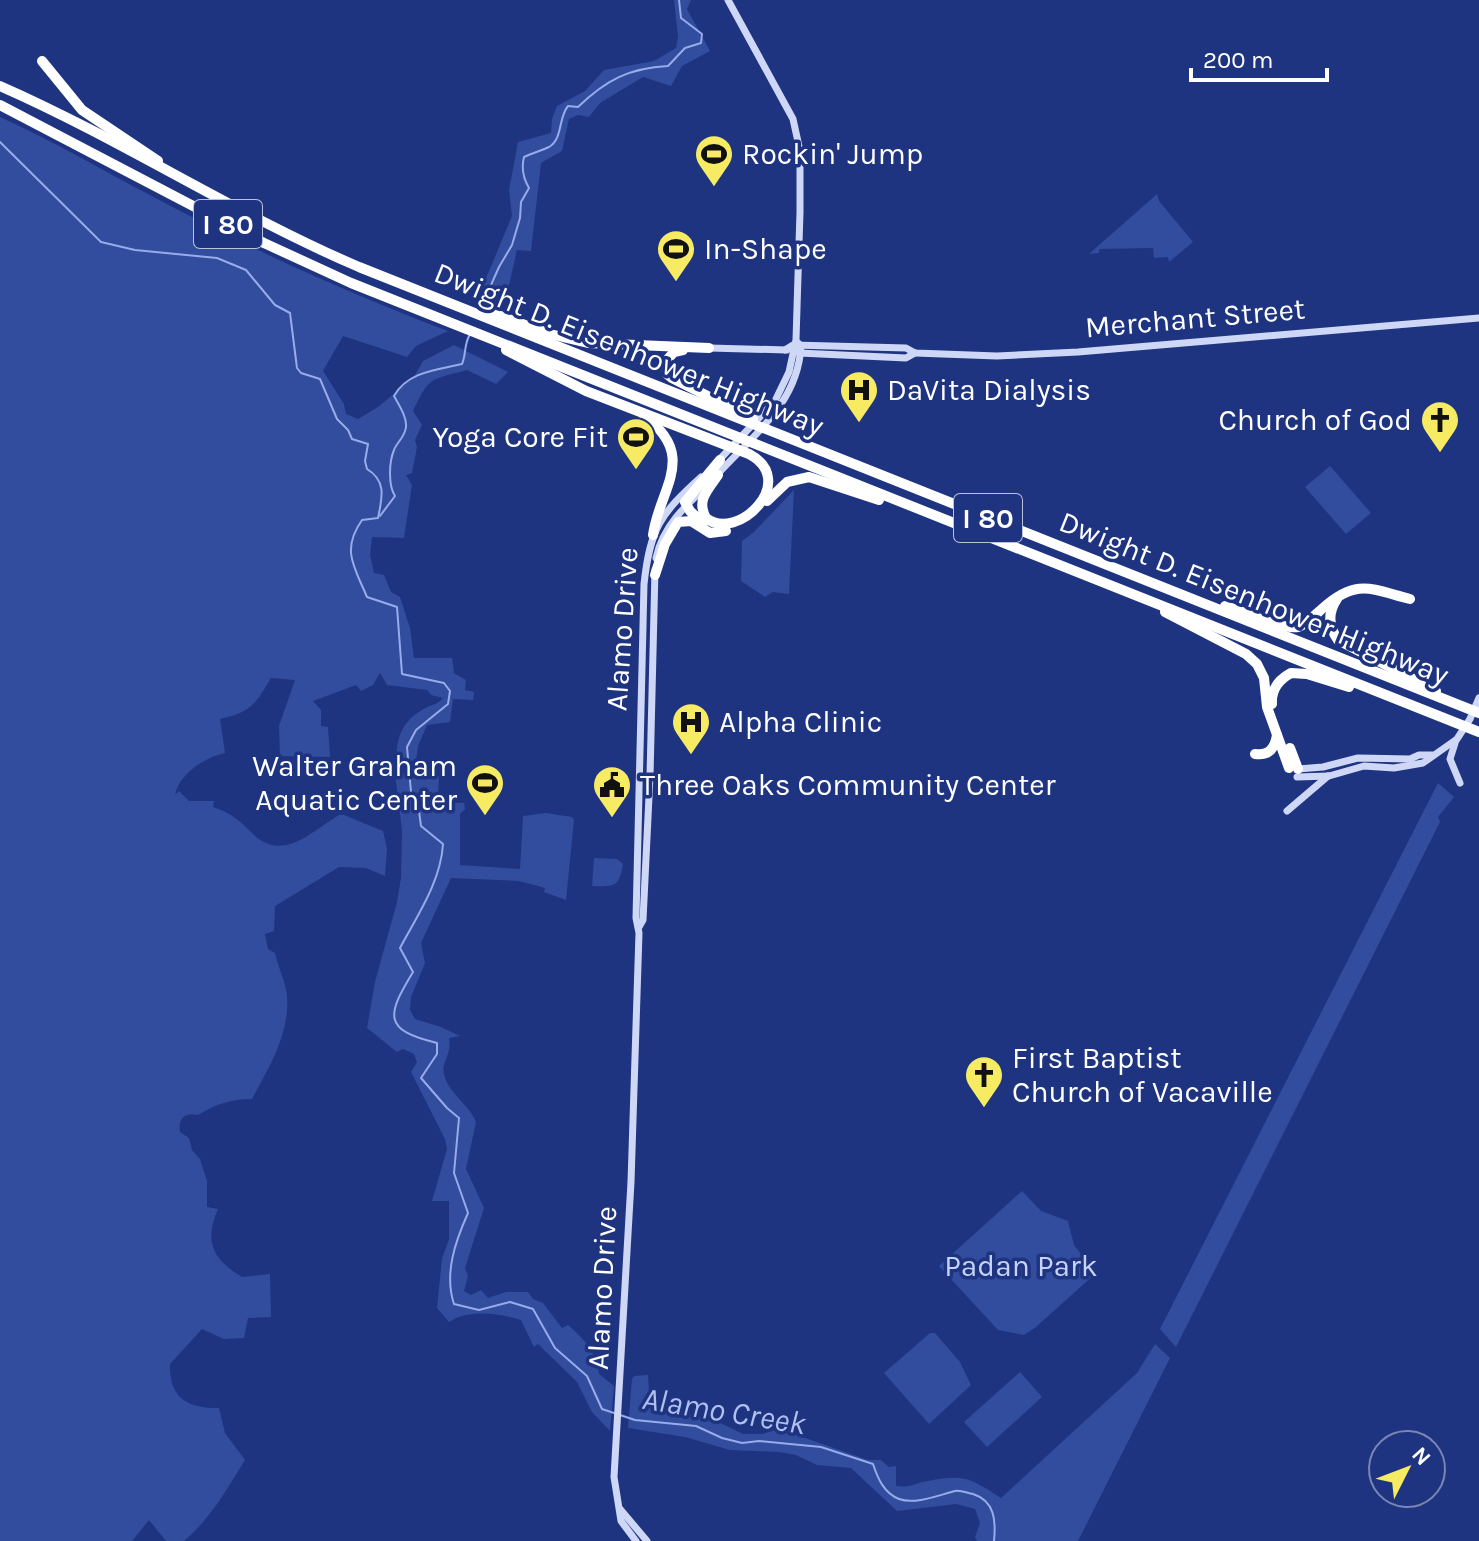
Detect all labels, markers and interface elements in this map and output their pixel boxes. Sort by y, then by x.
scale bar [1191,32,1327,82]
text: 200 m [1203,46,1274,74]
sports icon: Rockin' Jump [693,133,735,188]
place label: Rockin' Jump [742,136,923,172]
road number: I 80 [194,200,262,248]
sports icon: In-Shape [655,228,697,283]
place label: In-Shape [704,231,827,267]
street label: Dwight D. Eisenhower Highway [429,254,829,444]
street label: Merchant Street [1084,290,1306,346]
hospital icon: DaVita Dialysis [838,369,880,424]
place label: DaVita Dialysis [887,372,1091,408]
church icon: Church of God [1419,399,1461,454]
place label: Church of God [1218,402,1412,438]
sports icon: Yoga Core Fit [615,416,657,471]
place label: Yoga Core Fit [432,419,608,455]
road number: I 80 [954,494,1022,542]
street label: Dwight D. Eisenhower Highway [1054,503,1454,693]
street label: Alamo Drive [598,546,646,712]
hospital icon: Alpha Clinic [670,701,712,756]
place label: Alpha Clinic [719,704,882,740]
place label: Walter Graham Aquatic Center [252,748,457,818]
sports icon: Walter Graham Aquatic Center [464,762,506,817]
public building icon: Three Oaks Community Center [591,764,633,819]
place label: Three Oaks Community Center [640,767,1056,803]
place label: First Baptist Church of Vacaville [1012,1040,1273,1110]
church icon: First Baptist Church of Vacaville [963,1054,1005,1109]
street label: Alamo Drive [580,1205,624,1371]
park label: Padan Park [944,1248,1098,1284]
water label: Alamo Creek [640,1380,809,1442]
north arrow [1367,1429,1447,1509]
text: N [1406,1442,1436,1471]

